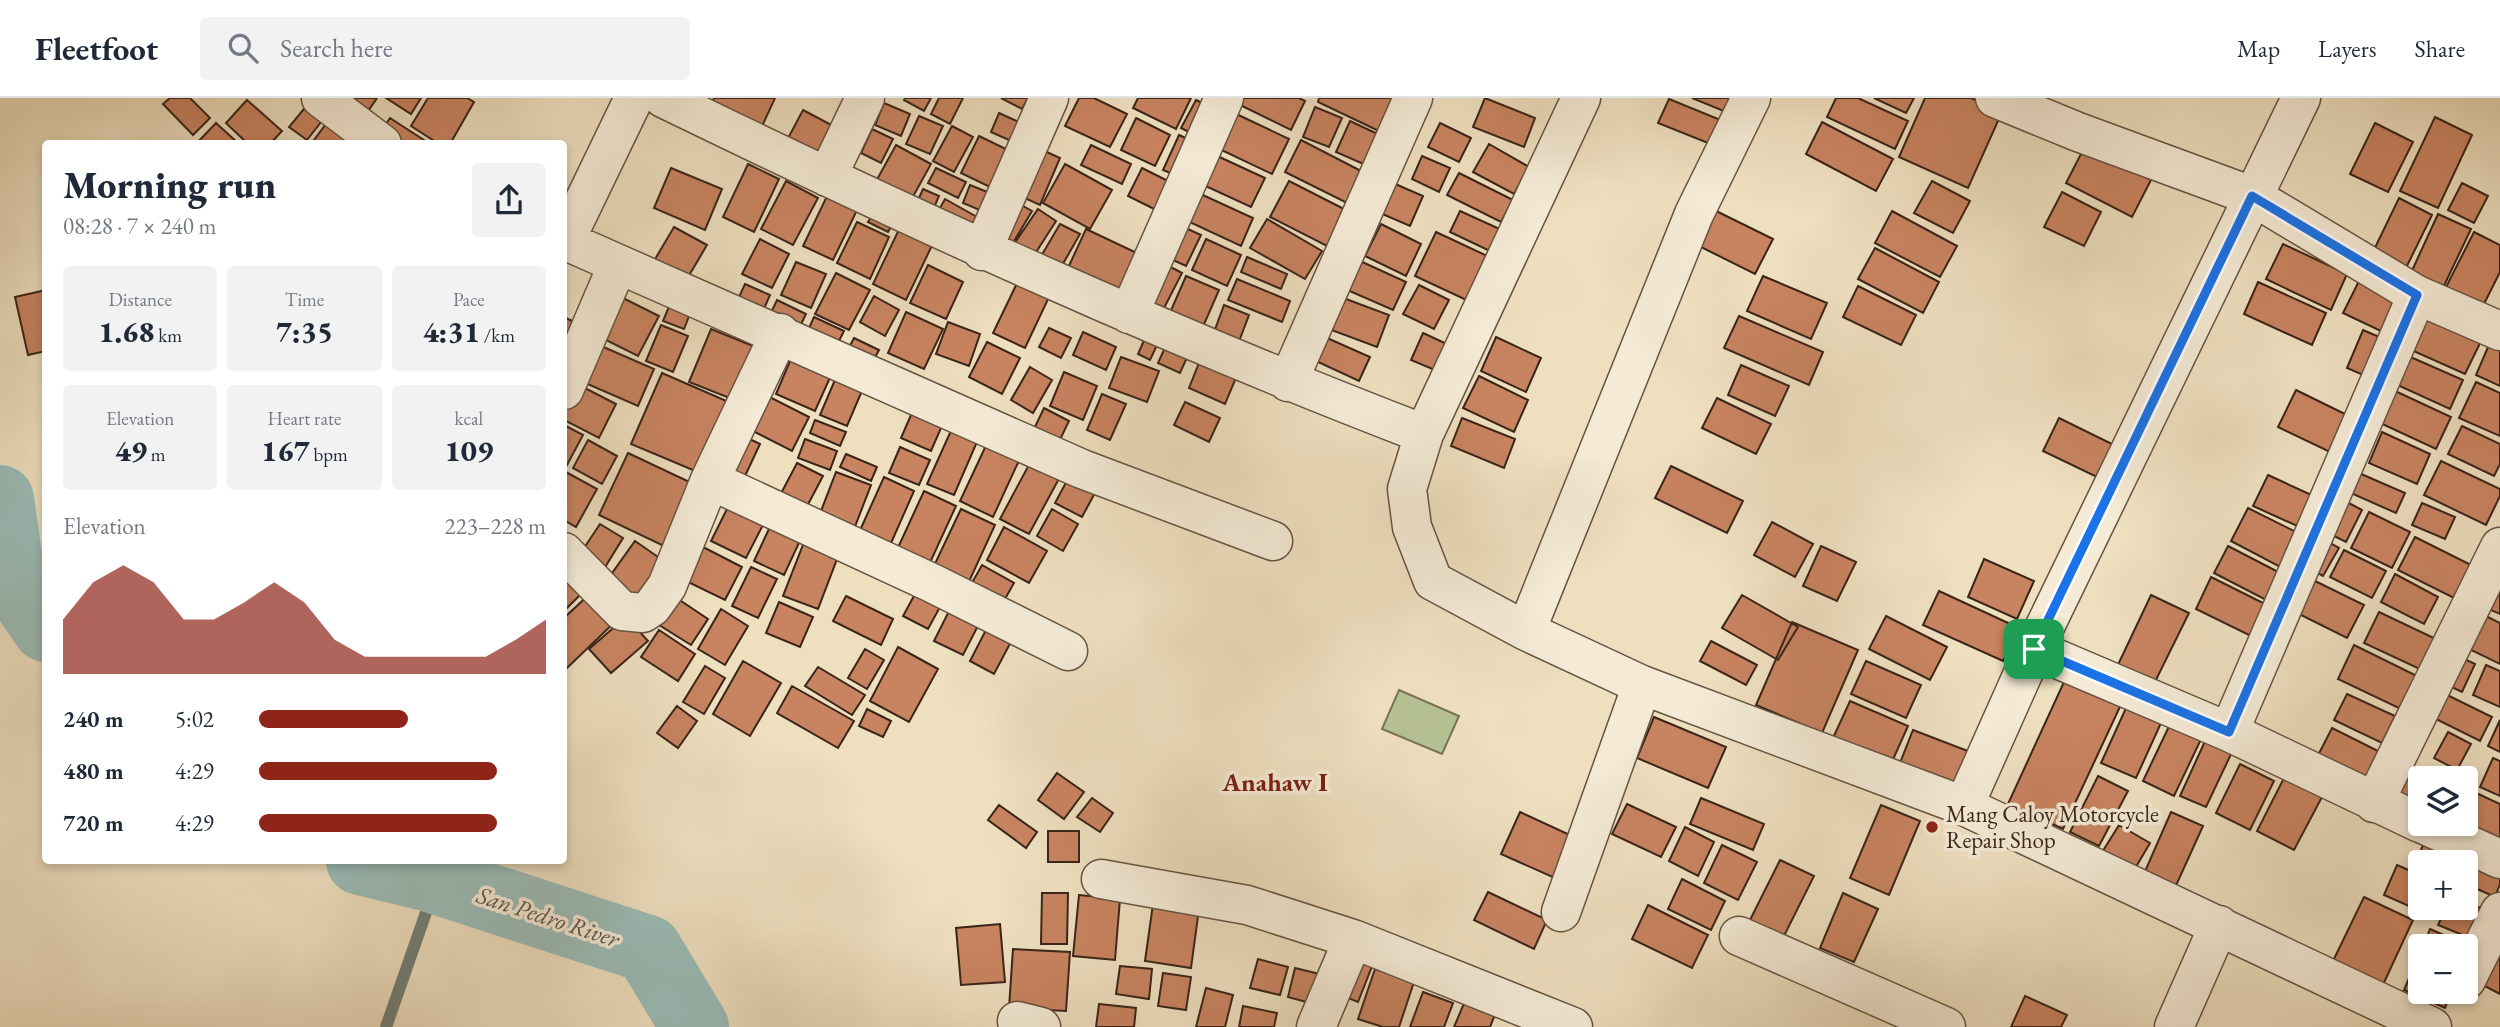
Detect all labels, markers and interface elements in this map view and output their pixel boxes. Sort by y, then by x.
search box [200,17,690,80]
text: Fleetfoot [35,27,158,70]
icon: search [224,29,262,67]
text: Search here [280,31,393,65]
text: Map [2237,33,2280,64]
text: Layers [2318,33,2377,64]
text: Share [2415,33,2465,64]
text: Morning run [63,160,276,209]
button: share [472,163,546,237]
text: 08:28 · 7 × 240 m [63,211,216,241]
text: Distance [108,287,172,312]
text: Time [285,287,324,312]
text: Pace [453,287,485,312]
text: 1.68 [98,312,154,351]
text: 7:35 [276,312,333,351]
text: 4:31 [423,312,480,351]
text: km [154,323,182,348]
text: /km [480,323,515,348]
text: Elevation [106,406,174,431]
text: Heart rate [268,406,341,431]
text: kcal [455,406,483,431]
text: 49 [115,431,147,470]
text: 167 [261,431,310,470]
text: 109 [445,431,493,470]
text: m [147,442,166,467]
text: bpm [310,442,348,467]
text: Elevation [63,511,146,541]
text: 223–228 m [445,511,546,541]
pin [2004,619,2064,679]
icon: arrive [2015,630,2053,668]
text: 240 m [63,704,124,734]
text: 5:02 [175,704,214,734]
text: 480 m [63,756,124,786]
text: 4:29 [175,756,214,786]
district label: Anahaw I [1221,765,1328,799]
map controls [2408,766,2478,1004]
button: layers [2408,766,2478,836]
place label: Mang Caloy Motorcycle Repair Shop [1946,799,2159,855]
text: 720 m [63,808,124,838]
text: 4:29 [175,808,214,838]
marker: Mang Caloy Motorcycle Repair Shop [1924,819,1940,835]
button: + [2408,850,2478,920]
water label: San Pedro River [472,879,625,955]
button: − [2408,934,2478,1004]

